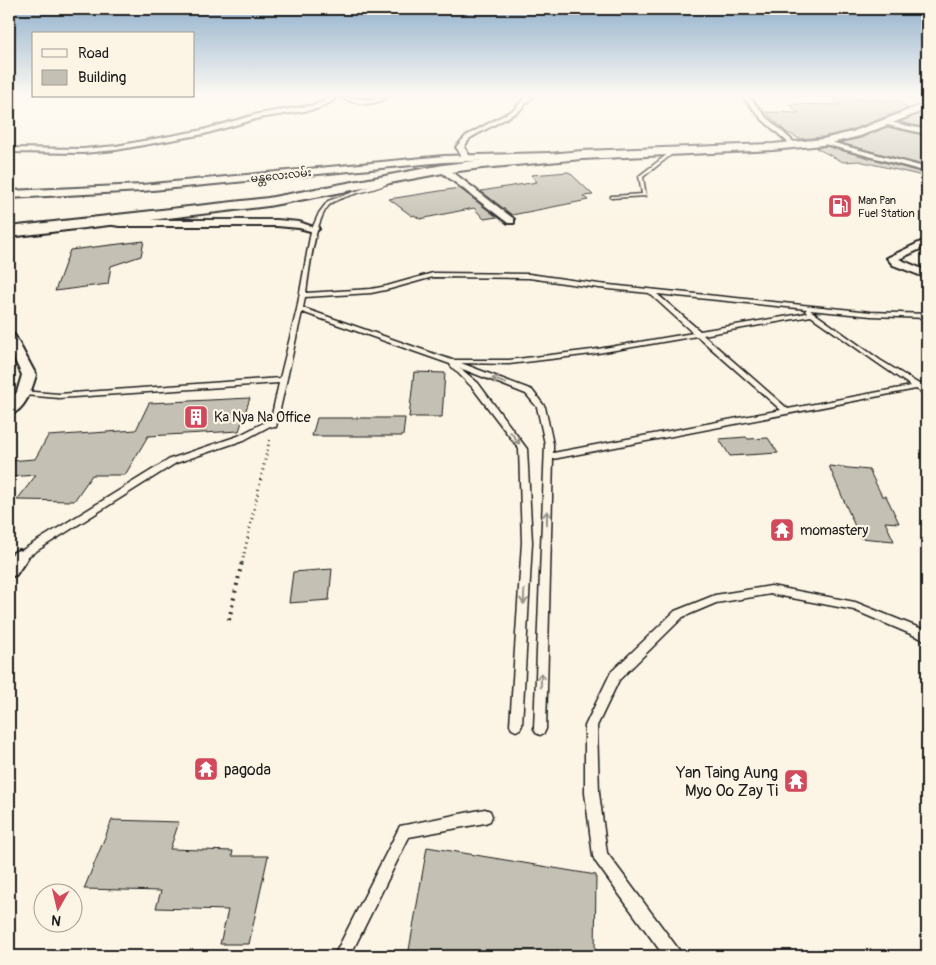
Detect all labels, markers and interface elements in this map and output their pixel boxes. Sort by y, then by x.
legend [32,32,195,98]
text: Road [78,44,109,63]
text: Building [78,68,126,87]
street label: မန္တလေးလမ်း [250,165,312,187]
fuel station icon: Man Pan Fuel Station [827,193,853,219]
place label: Man Pan Fuel Station [858,194,915,220]
one-way arrow [492,375,507,384]
building icon: Ka Nya Na Office [183,404,209,430]
place label: Ka Nya Na Office [214,409,311,426]
one-way arrow [510,431,520,445]
one-way arrow [542,510,552,526]
temple icon: momastery [769,517,795,543]
place label: momastery [800,522,868,539]
one-way arrow [519,589,528,605]
one-way arrow [537,672,546,688]
temple icon: pagoda [193,756,219,782]
place label: pagoda [224,760,271,780]
place label: Yan Taing Aung Myo Oo Zay Ti [675,763,778,801]
temple icon: Yan Taing Aung Myo Oo Zay Ti [783,768,809,794]
north arrow [32,882,82,932]
text: N [50,911,62,929]

